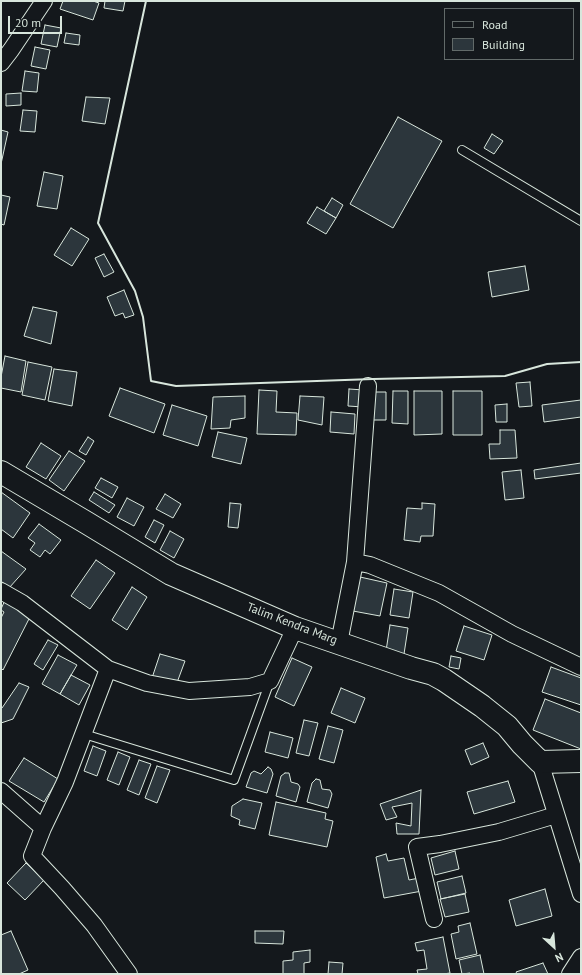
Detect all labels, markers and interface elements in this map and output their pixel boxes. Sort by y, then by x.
scale bar [10,8,64,34]
legend [444,8,574,60]
text: 20 m [15,15,41,30]
text: Road [482,17,507,32]
text: Building [482,37,525,52]
street label: Talim Kendra Marg [245,600,339,648]
north arrow [534,927,574,967]
text: N [553,950,566,966]

